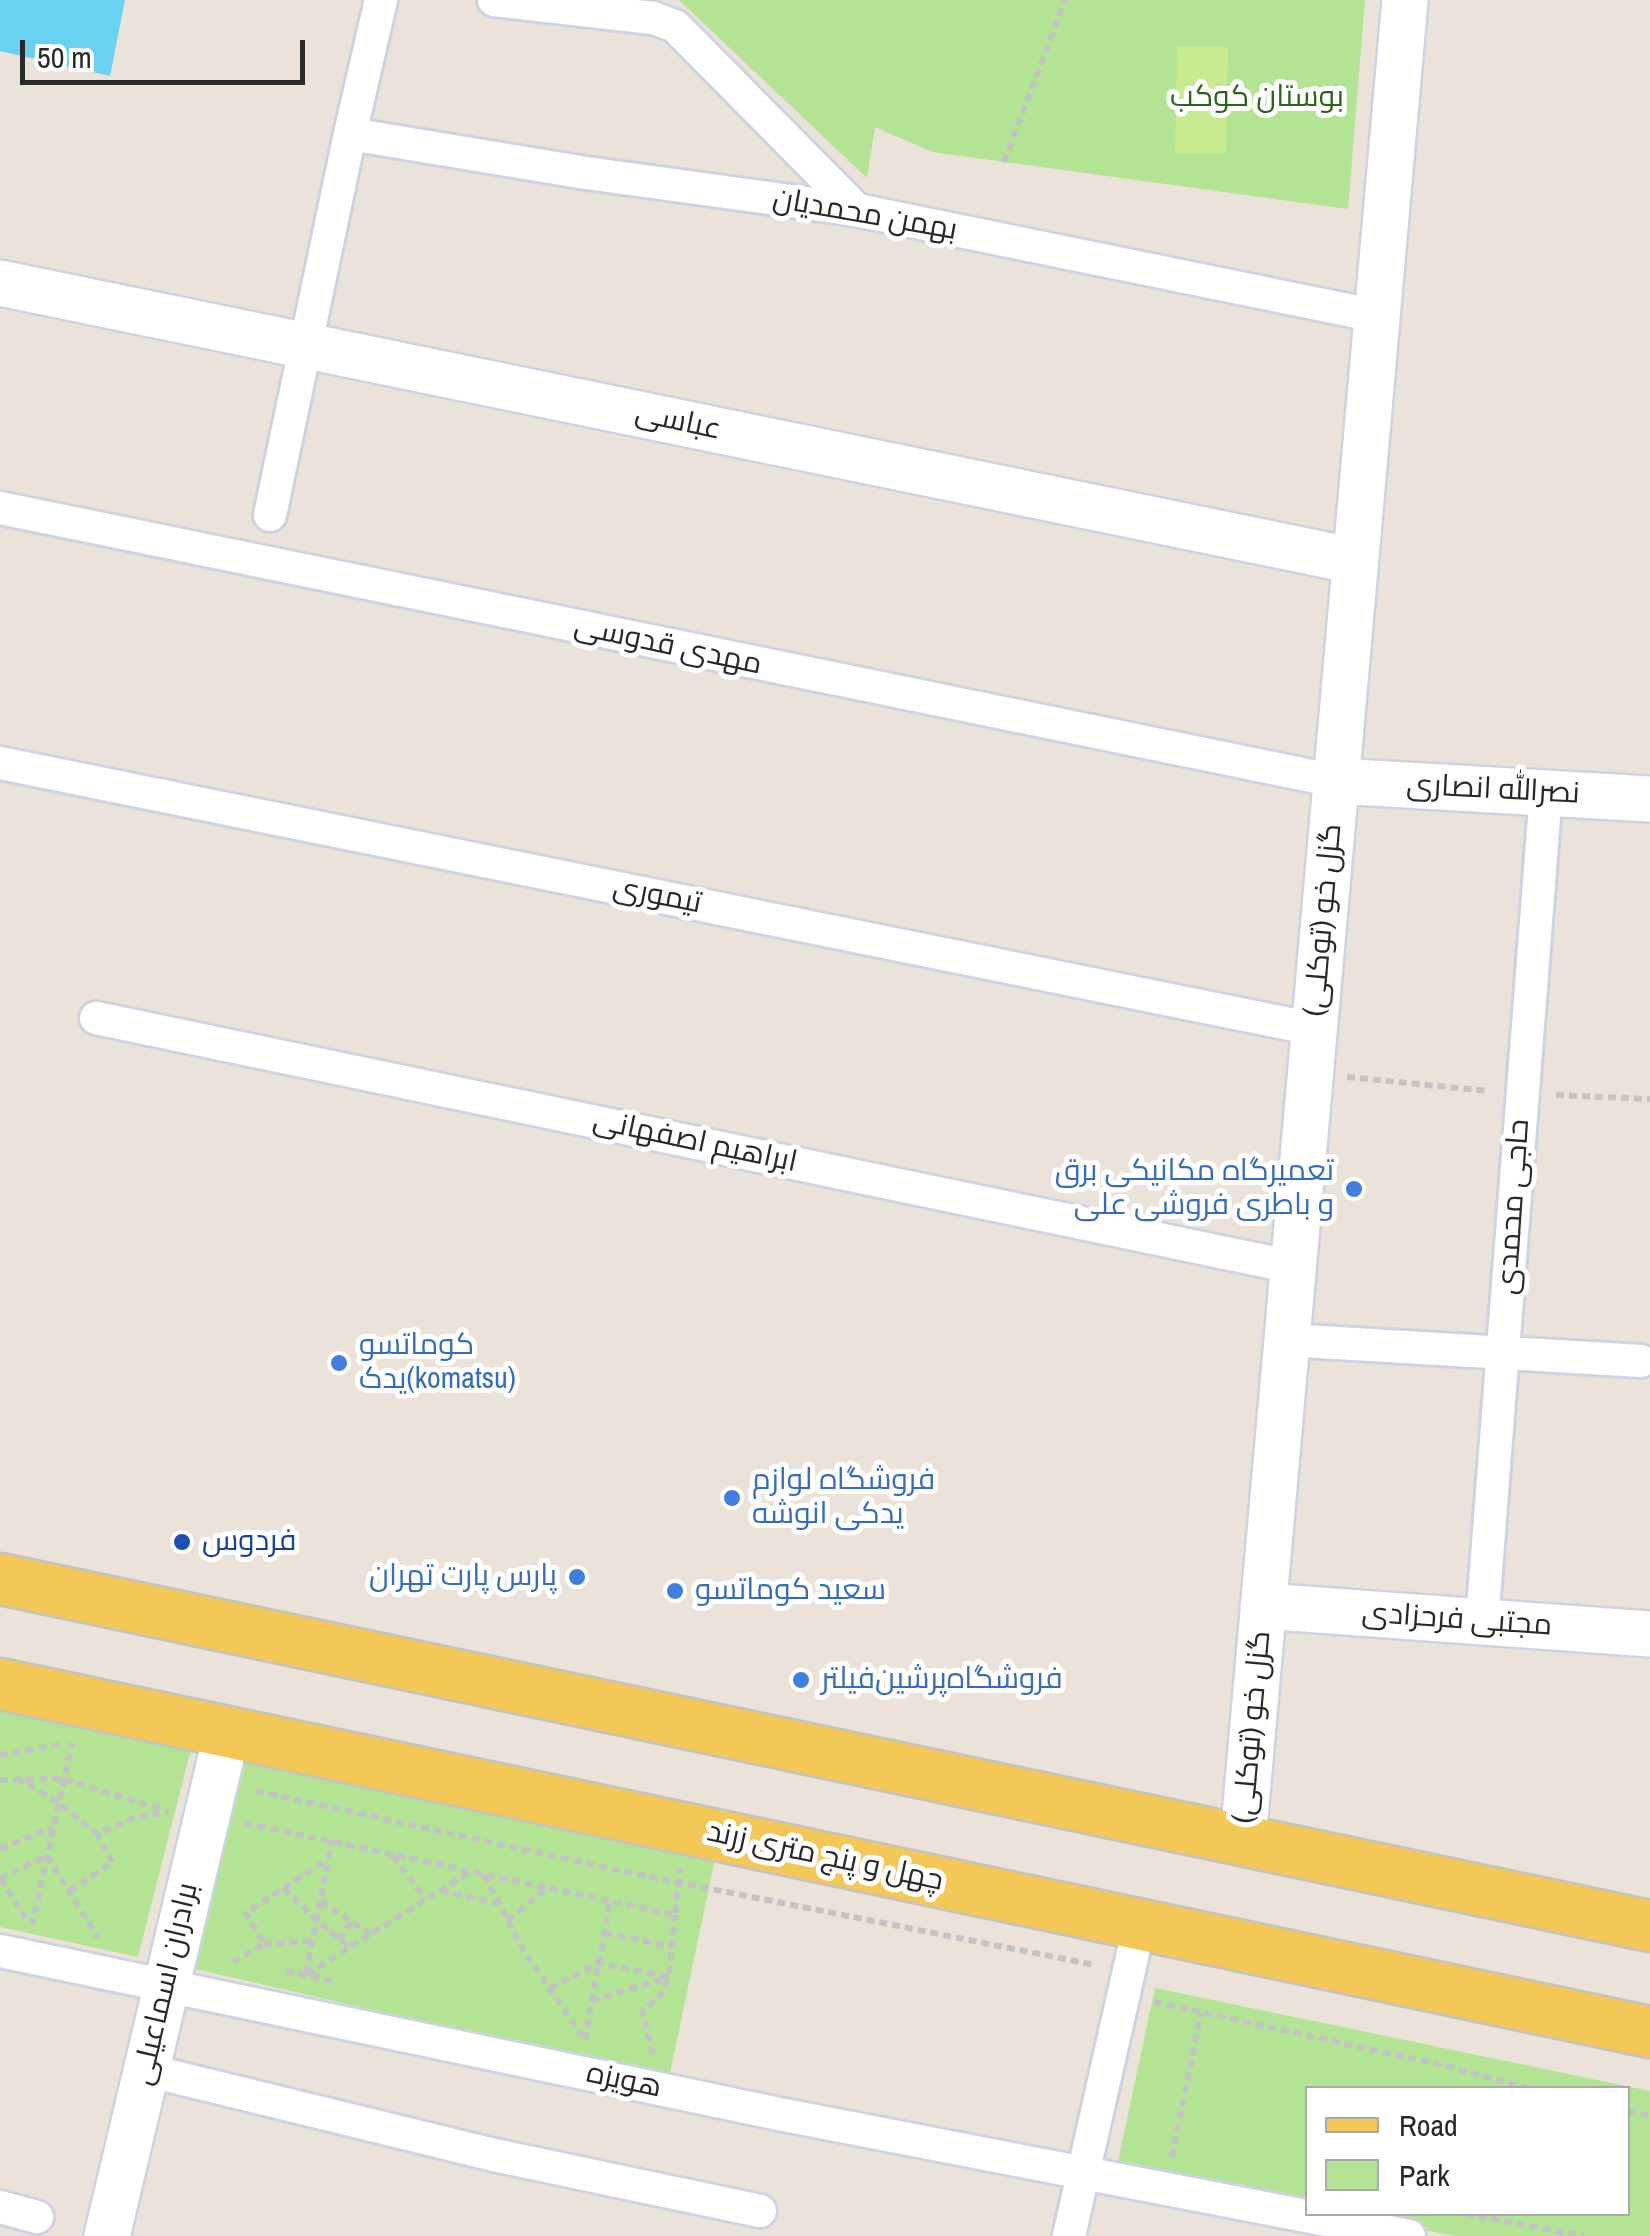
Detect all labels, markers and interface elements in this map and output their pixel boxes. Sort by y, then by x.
scale bar [25,20,310,82]
text: 50 m [37,37,92,77]
park label: بوستان کوکب [1170,80,1344,116]
street label: بهمن محمدیان [770,181,960,249]
street label: عباسی [632,395,724,449]
street label: مهدی قدوسی [571,609,765,683]
street label: نصرالله انصاری [1405,767,1581,813]
street label: گزل خو (توکلی) [1298,822,1350,1018]
street label: تیموری [610,870,704,922]
street label: ابراهیم اصفهانی [590,1103,800,1181]
street label: حاجی محمدی [1490,1118,1538,1296]
place label: تعمیرگاه مکانیکی برق و باطری فروشی علی [1055,1154,1334,1224]
marker: تعمیرگاه مکانیکی برق و باطری فروشی علی [1343,1178,1365,1200]
place label: کوماتسو یدک(komatsu) [359,1328,516,1398]
marker: کوماتسو یدک(komatsu) [328,1352,350,1374]
place label: فروشگاه لوازم یدکی انوشه [752,1463,935,1534]
marker: فروشگاه لوازم یدکی انوشه [721,1487,743,1509]
place label: فردوس [202,1524,296,1560]
marker: فردوس [171,1531,193,1553]
place label: پارس پارت تهران [369,1559,557,1595]
marker: پارس پارت تهران [566,1566,588,1588]
place label: سعید کوماتسو [695,1573,886,1609]
marker: سعید کوماتسو [664,1580,686,1602]
street label: مجتبی فرحزادی [1361,1595,1553,1645]
street label: گزل خو (توکلی) [1227,1629,1279,1825]
place label: فروشگاه‌پرشین‌فیلتر [821,1662,1063,1698]
marker: فروشگاه‌پرشین‌فیلتر [790,1669,812,1691]
street label: چهل و پنج متری زرند [704,1814,946,1900]
street label: برادران اسماعیلی [125,1879,207,2089]
street label: هویزه [583,2056,665,2106]
legend [1305,2086,1630,2216]
text: Road [1399,2105,1458,2145]
text: Park [1399,2155,1450,2195]

